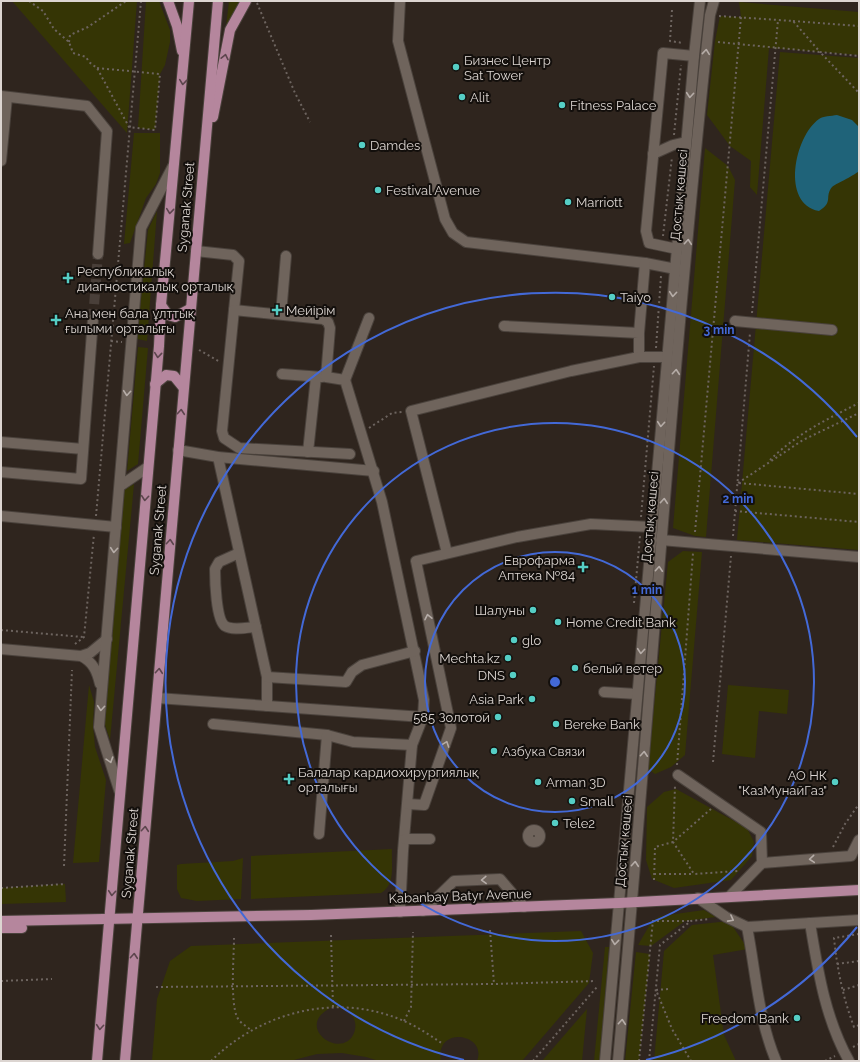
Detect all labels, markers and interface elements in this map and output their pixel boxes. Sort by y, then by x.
one-way arrow [701,49,710,55]
place label: Бизнес Центр Sat Tower [464,53,551,83]
one-way arrow [220,54,229,60]
marker: Бизнес Центр Sat Tower [451,62,461,72]
one-way arrow [178,79,187,85]
place label: Alit [470,90,490,105]
marker: Alit [457,92,467,102]
one-way arrow [686,92,695,98]
place label: Fitness Palace [570,98,657,113]
marker: Fitness Palace [557,100,567,110]
place label: Damdes [370,138,420,153]
marker: Damdes [357,140,367,150]
street label: Достық көшесі [668,149,690,241]
street label: Syganak Street [175,161,197,253]
place label: Festival Avenue [386,183,480,198]
marker: Festival Avenue [373,185,383,195]
place label: Marriott [576,195,623,210]
marker: Marriott [563,197,573,207]
one-way arrow [165,208,174,214]
one-way arrow [683,239,692,245]
place label: Республикалық диагностикалық орталық [77,264,234,294]
marker: Республикалық диагностикалық орталық [62,272,74,284]
place label: Taiyo [620,290,651,305]
one-way arrow [668,291,677,297]
marker: Taiyo [607,292,617,302]
place label: Мейірім [286,303,335,318]
marker: Мейірім [271,304,283,316]
place label: Ана мен бала ұлттық ғылыми орталығы [64,306,195,336]
marker: Ана мен бала ұлттық ғылыми орталығы [50,314,62,326]
text: 3 min [703,323,735,337]
one-way arrow [153,352,162,358]
one-way arrow [671,369,680,375]
one-way arrow [123,389,132,396]
one-way arrow [177,409,186,415]
one-way arrow [657,421,666,427]
street label: Достық көшесі [639,471,661,563]
street label: Syganak Street [147,484,169,576]
text: 2 min [722,492,754,506]
one-way arrow [141,495,150,501]
one-way arrow [660,498,669,504]
one-way arrow [166,539,175,545]
one-way arrow [110,547,119,553]
place label: Еврофарма Аптека №84 [498,553,575,583]
marker: Еврофарма Аптека №84 [578,562,588,572]
one-way arrow [654,566,663,572]
text: 1 min [632,583,662,597]
place label: Шалуны [475,603,525,618]
marker: Шалуны [528,605,538,615]
one-way arrow [424,614,432,620]
place label: Home Credit Bank [566,615,676,630]
marker: Home Credit Bank [553,617,563,627]
place label: glo [522,633,542,648]
marker: glo [509,635,519,645]
one-way arrow [636,648,645,654]
place label: Mechta.kz [439,651,500,666]
marker: Mechta.kz [503,653,513,663]
place label: белый ветер [583,661,662,676]
marker: белый ветер [570,663,580,673]
one-way arrow [155,668,164,674]
place label: DNS [478,668,505,683]
marker: DNS [508,670,518,680]
centre of rings [548,675,562,689]
place label: Asia Park [469,692,524,707]
marker: Asia Park [527,694,537,704]
one-way arrow [96,705,105,712]
place label: 585 Золотой [413,710,490,725]
marker: 585 Золотой [493,712,503,722]
place label: Bereke Bank [564,717,640,732]
marker: Bereke Bank [551,719,561,729]
one-way arrow [441,740,450,747]
place label: Азбука Связи [502,744,585,759]
marker: Азбука Связи [489,746,499,756]
one-way arrow [640,751,649,757]
one-way arrow [105,757,114,764]
place label: Балалар кардиохирургиялық орталығы [298,765,479,795]
place label: АО НК "КазМунайГаз" [738,768,827,798]
marker: Балалар кардиохирургиялық орталығы [283,773,295,785]
place label: Arman 3D [546,775,606,790]
marker: Arman 3D [533,777,543,787]
marker: АО НК "КазМунайГаз" [830,777,840,787]
place label: Small [580,794,614,809]
street label: Достық көшесі [613,795,635,887]
marker: Small [567,796,577,806]
street label: Syganak Street [119,807,141,899]
place label: Tele2 [563,816,595,831]
marker: Tele2 [550,818,560,828]
one-way arrow [141,825,150,832]
one-way arrow [809,854,815,863]
one-way arrow [631,860,640,867]
one-way arrow [481,876,487,884]
street label: Kabanbay Batyr Avenue [388,886,532,906]
one-way arrow [107,890,116,896]
one-way arrow [727,914,734,922]
one-way arrow [611,939,620,945]
one-way arrow [130,953,139,959]
place label: Freedom Bank [701,1011,789,1026]
marker: Freedom Bank [792,1013,802,1023]
one-way arrow [617,1019,626,1025]
one-way arrow [96,1024,105,1030]

